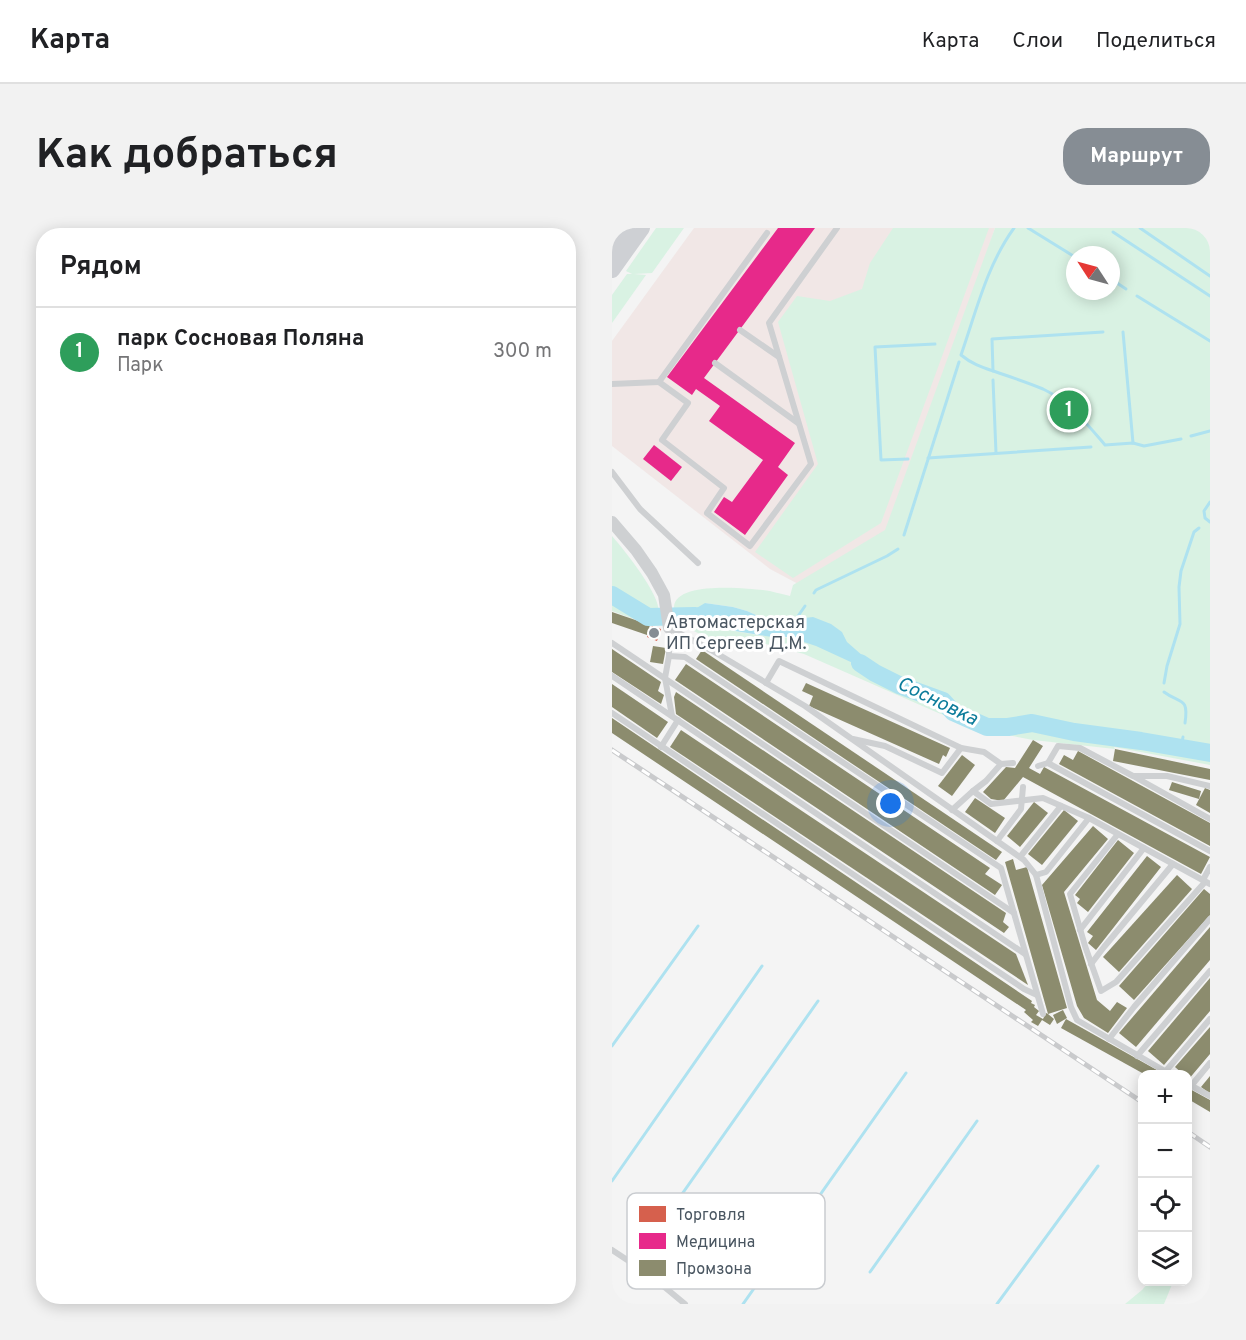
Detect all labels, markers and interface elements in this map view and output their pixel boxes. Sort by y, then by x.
text: Карта [30,23,110,59]
text: Карта [922,28,979,55]
text: Слои [1012,28,1063,55]
text: Поделиться [1096,28,1216,55]
button: Маршрут [1063,128,1210,185]
text: Как добраться [36,130,338,183]
north arrow [1066,246,1120,300]
text: Рядом [60,251,142,284]
text: парк Сосновая Поляна [117,326,364,353]
text: 1 [76,339,84,365]
text: 300 m [493,339,552,365]
text: Парк [117,353,164,379]
pin: 1 [1050,388,1088,432]
place label: Автомастерская ИП Сергеев Д.М. [666,612,807,656]
marker: Автомастерская ИП Сергеев Д.М. [647,626,661,640]
water label: Сосновка [892,671,982,733]
your location [876,789,905,818]
map controls [1138,1070,1192,1286]
button: + [1138,1070,1192,1124]
button: − [1138,1124,1192,1178]
button: locate [1138,1178,1192,1232]
legend [627,1193,825,1289]
text: Торговля [676,1206,746,1226]
button: layers [1138,1232,1192,1286]
text: Медицина [676,1233,755,1253]
text: Промзона [676,1260,752,1280]

